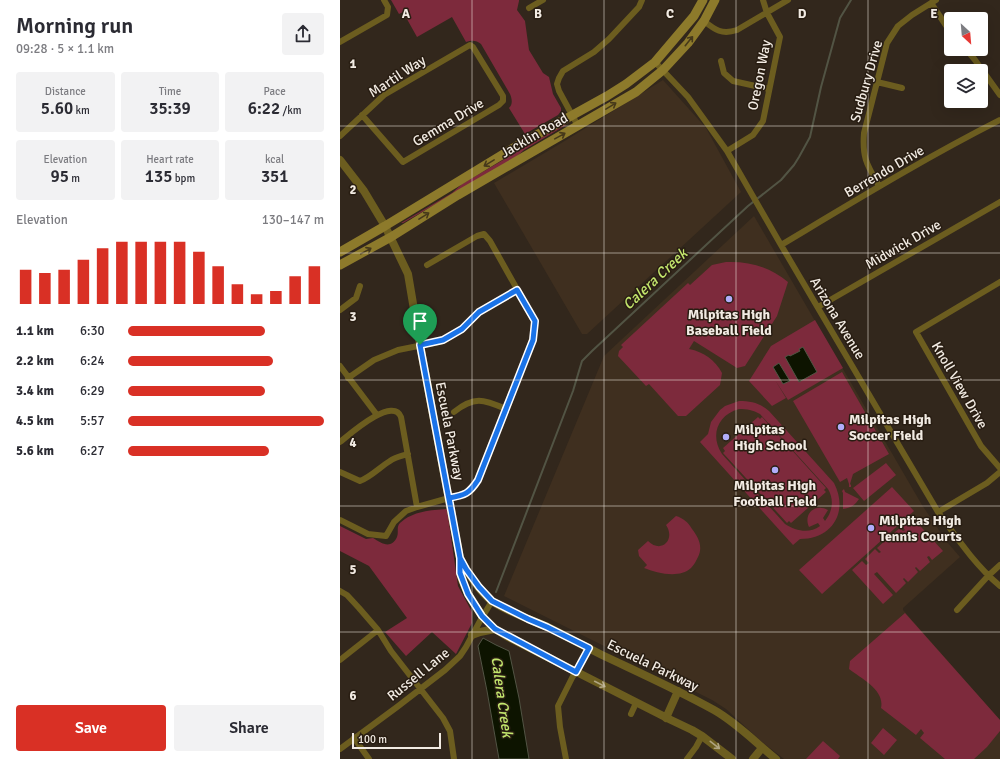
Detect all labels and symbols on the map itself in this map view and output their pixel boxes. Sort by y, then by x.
text: A [402,6,411,22]
text: B [534,6,542,22]
text: C [666,6,674,22]
text: D [798,6,807,22]
text: E [930,6,938,22]
north arrow [944,12,988,56]
one-way arrow [684,35,693,46]
street label: Oregon Way [744,38,775,112]
street label: Sudbury Drive [847,38,886,124]
street label: Martil Way [366,51,429,101]
text: 1 [349,56,357,72]
street label: Gemma Drive [410,95,487,150]
one-way arrow [605,102,617,110]
street label: Jacklin Road [498,109,571,162]
one-way arrow [554,132,566,139]
street label: Berrendo Drive [841,142,927,201]
one-way arrow [483,159,495,167]
text: 2 [349,182,357,198]
one-way arrow [418,212,430,220]
street label: Midwick Drive [862,216,944,273]
water label: Calera Creek [619,244,692,313]
one-way arrow [360,246,372,254]
street label: Arizona Avenue [806,274,869,362]
marker: Milpitas High Baseball Field [724,294,734,304]
pin [403,304,437,345]
place label: Milpitas High Baseball Field [686,306,772,339]
text: 3 [349,309,357,325]
street label: Knoll View Drive [928,339,991,432]
street label: Escuela Parkway [432,380,467,482]
place label: Milpitas High Soccer Field [849,411,932,444]
place label: Milpitas High School [734,421,808,454]
marker: Milpitas High Soccer Field [836,422,846,432]
marker: Milpitas High School [721,432,731,442]
text: 4 [349,435,357,451]
marker: Milpitas High Football Field [770,465,780,475]
place label: Milpitas High Football Field [733,477,817,510]
place label: Milpitas High Tennis Courts [879,512,962,545]
marker: Milpitas High Tennis Courts [866,523,876,533]
text: 5 [349,562,357,578]
street label: Escuela Parkway [604,636,702,695]
street label: Russell Lane [384,644,453,705]
water label: Calera Creek [487,655,517,740]
one-way arrow [594,681,606,689]
text: 6 [349,688,357,704]
scale bar [352,731,441,750]
one-way arrow [709,741,720,749]

